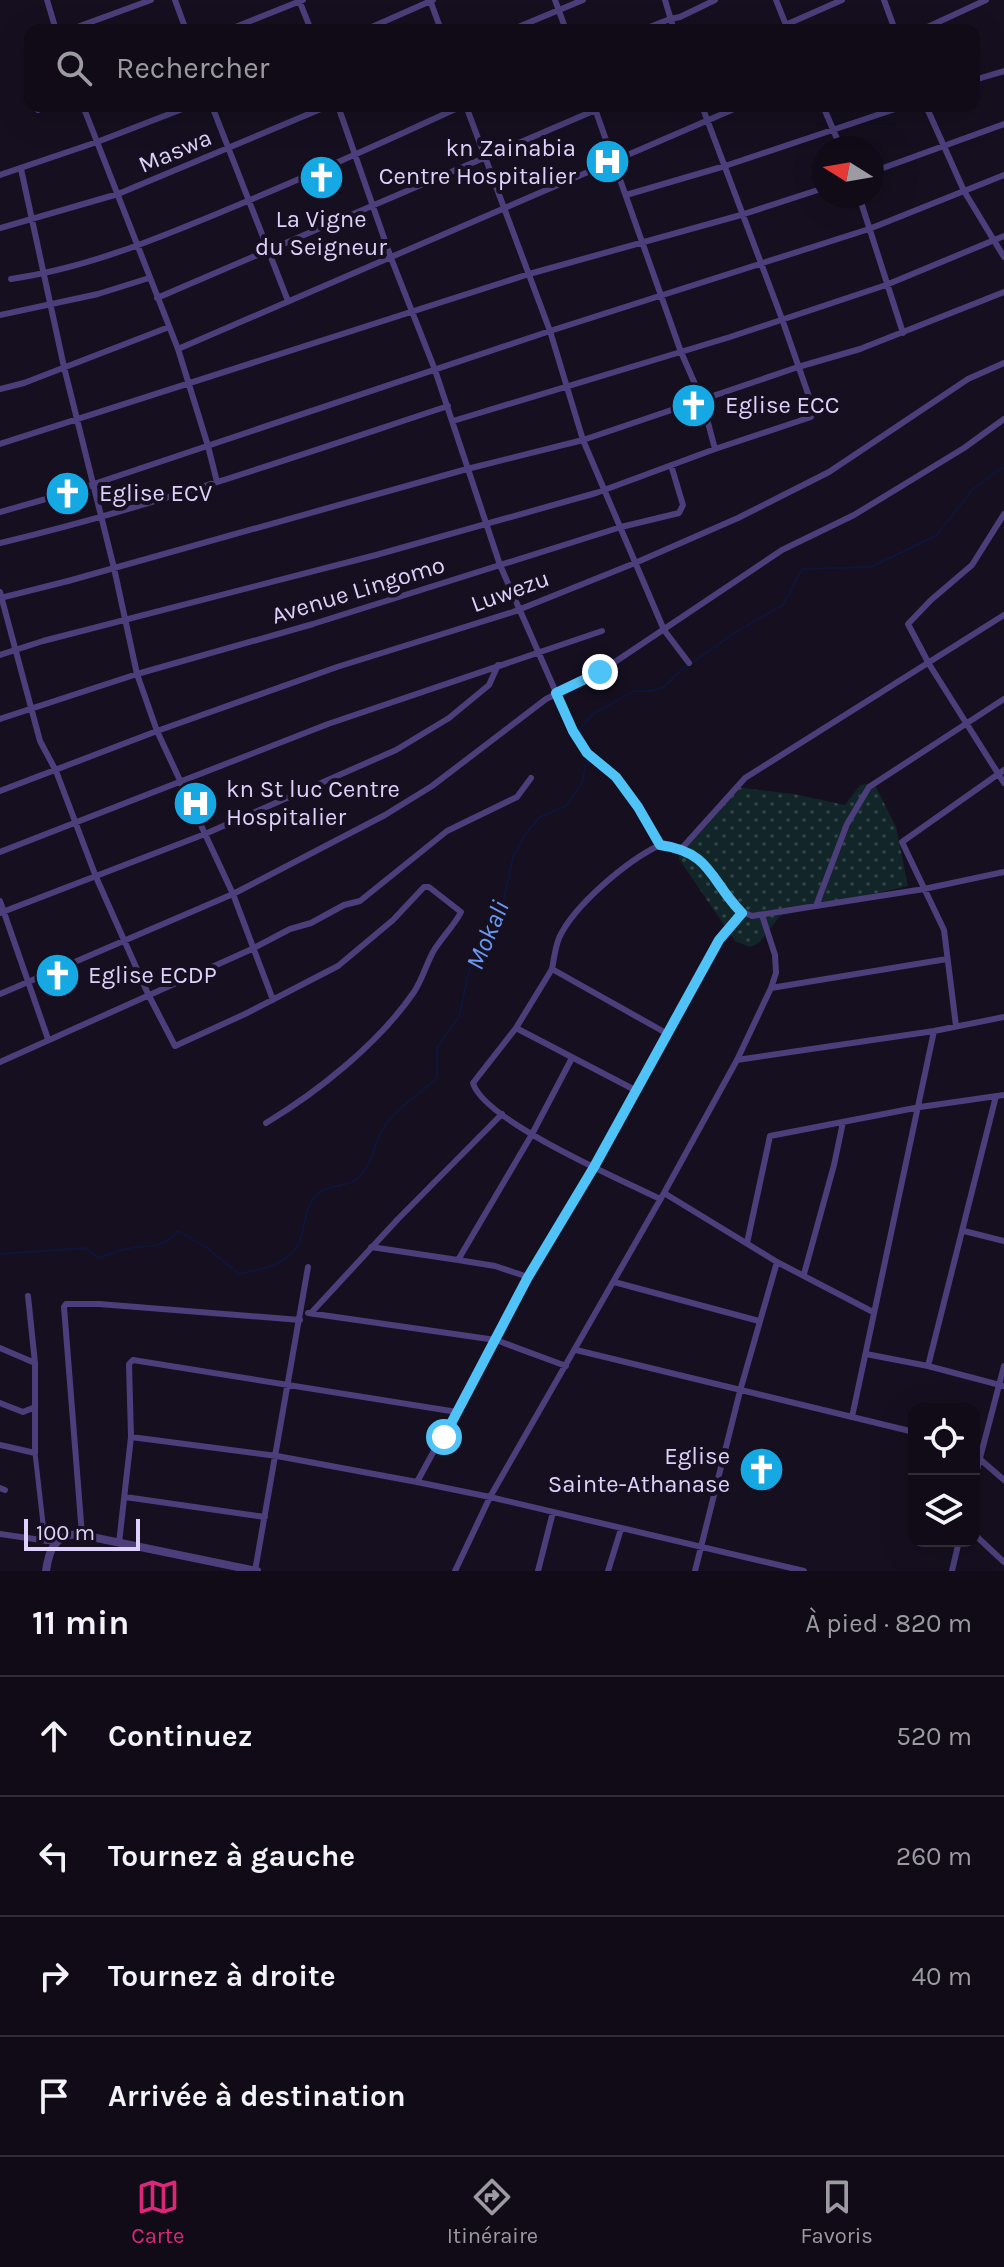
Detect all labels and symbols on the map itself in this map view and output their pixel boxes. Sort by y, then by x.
street label: Maswa [134,123,216,179]
place label: kn Zainabia Centre Hospitalier [379,134,576,190]
north arrow [812,136,884,208]
hospital icon: kn Zainabia Centre Hospitalier [583,138,631,186]
church icon: La Vigne du Seigneur [297,153,345,201]
place label: La Vigne du Seigneur [255,205,387,261]
church icon: Eglise ECC [670,381,718,429]
place label: Eglise ECC [725,391,839,419]
church icon: Eglise ECV [44,469,92,517]
place label: Eglise ECV [99,479,213,507]
street label: Avenue Lingomo [268,550,448,630]
street label: Luwezu [467,564,553,618]
route end [582,654,618,690]
place label: kn St luc Centre Hospitalier [226,775,400,831]
hospital icon: kn St luc Centre Hospitalier [171,779,219,827]
water label: Mokali [459,896,516,975]
church icon: Eglise ECDP [33,951,81,999]
place label: Eglise ECDP [88,961,217,989]
route start [426,1419,462,1455]
place label: Eglise Sainte-Athanase [548,1442,730,1498]
church icon: Eglise Sainte-Athanase [737,1446,785,1494]
scale bar [24,1515,140,1551]

